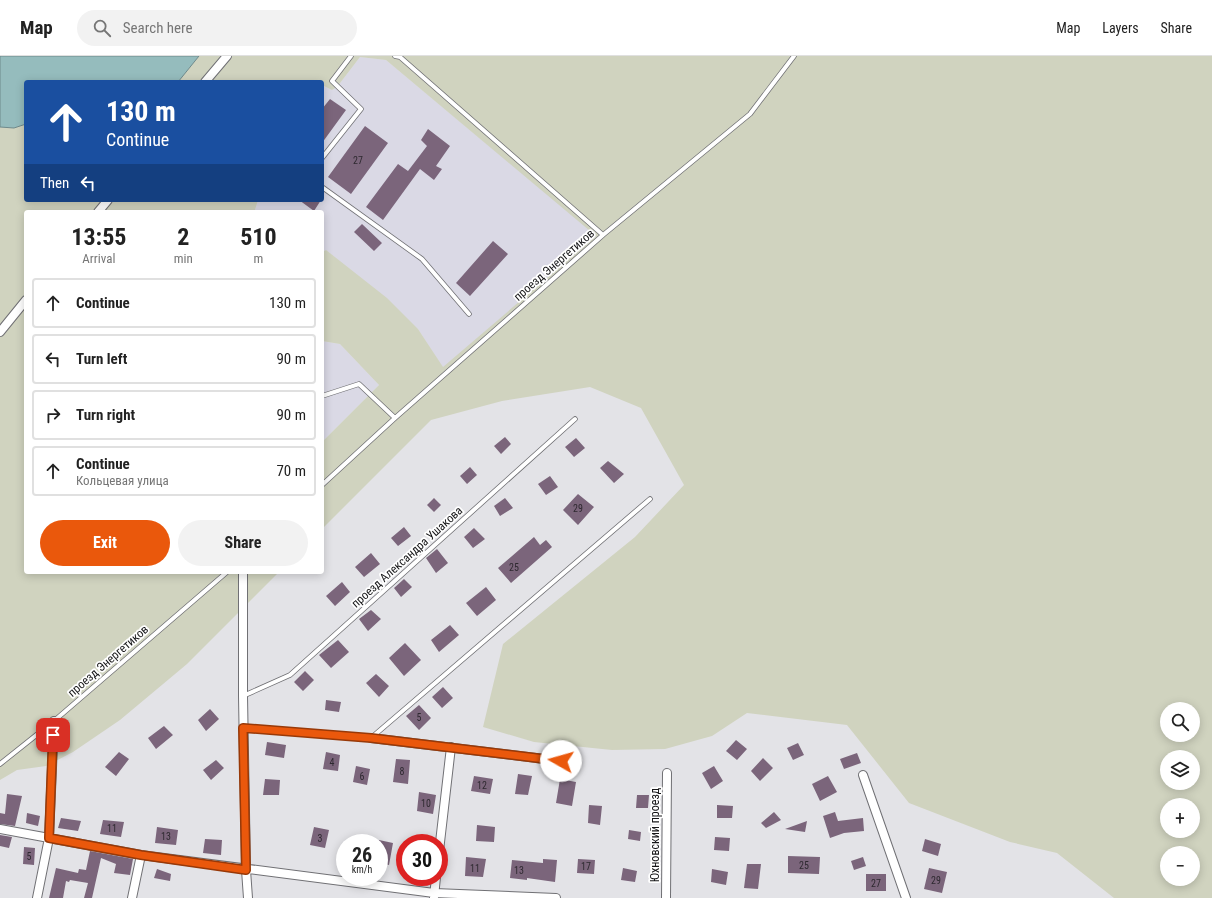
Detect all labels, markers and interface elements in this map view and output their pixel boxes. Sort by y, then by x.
search box [77,10,357,46]
text: Map [20,16,53,39]
icon: search [91,17,113,39]
text: Search here [123,19,193,37]
text: Map [1056,20,1080,36]
text: Layers [1102,20,1139,36]
text: Share [1161,20,1192,36]
text: 130 m [106,95,176,128]
icon: ahead [40,96,92,148]
text: Continue [106,129,169,150]
house number: 27 [353,155,363,166]
icon: left [77,172,99,194]
text: Then [40,174,69,192]
text: 13:55 [71,223,126,251]
text: 2 [177,223,189,251]
text: 510 [240,223,277,251]
street label: проезд Энергетиков [511,226,597,304]
text: Arrival [82,251,115,266]
text: min [174,251,193,266]
text: m [254,251,263,266]
icon: ahead [42,292,64,314]
text: Continue [76,294,130,312]
text: 130 m [269,294,306,312]
icon: left [42,348,64,370]
text: Turn left [76,350,127,368]
text: 90 m [276,350,306,368]
icon: right [42,404,64,426]
text: Turn right [76,406,135,424]
text: 90 m [276,406,306,424]
text: Continue [76,455,130,473]
icon: ahead [42,460,64,482]
text: 70 m [276,462,306,480]
text: Кольцевая улица [76,473,169,488]
street label: проезд Александра Ушакова [349,503,466,611]
house number: 29 [573,503,583,514]
button: Exit [40,520,170,566]
button: Share [178,520,308,566]
house number: 25 [509,562,519,573]
street label: проезд Энергетиков [65,622,151,700]
map controls [1160,702,1200,886]
button: search [1160,702,1200,742]
house number: 5 [417,712,422,723]
pin [36,718,70,752]
icon: arrive [42,724,64,746]
position arrow [540,740,582,782]
button: layers [1160,750,1200,790]
house number: 4 [330,757,335,768]
house number: 8 [400,766,405,777]
house number: 6 [360,771,365,782]
house number: 12 [477,780,487,791]
street label: Юхновский проезд [648,787,662,882]
house number: 10 [421,798,431,809]
button: + [1160,798,1200,838]
house number: 11 [107,823,117,834]
house number: 13 [161,831,171,842]
house number: 3 [318,833,323,844]
speed limit sign: 30 [396,834,448,886]
text: 26 [352,843,372,867]
button: − [1160,846,1200,886]
house number: 5 [27,851,32,862]
house number: 25 [799,860,809,871]
house number: 17 [581,861,591,872]
house number: 11 [470,863,480,874]
text: km/h [352,864,372,875]
house number: 13 [514,865,524,876]
house number: 29 [931,875,941,886]
house number: 27 [871,878,881,889]

